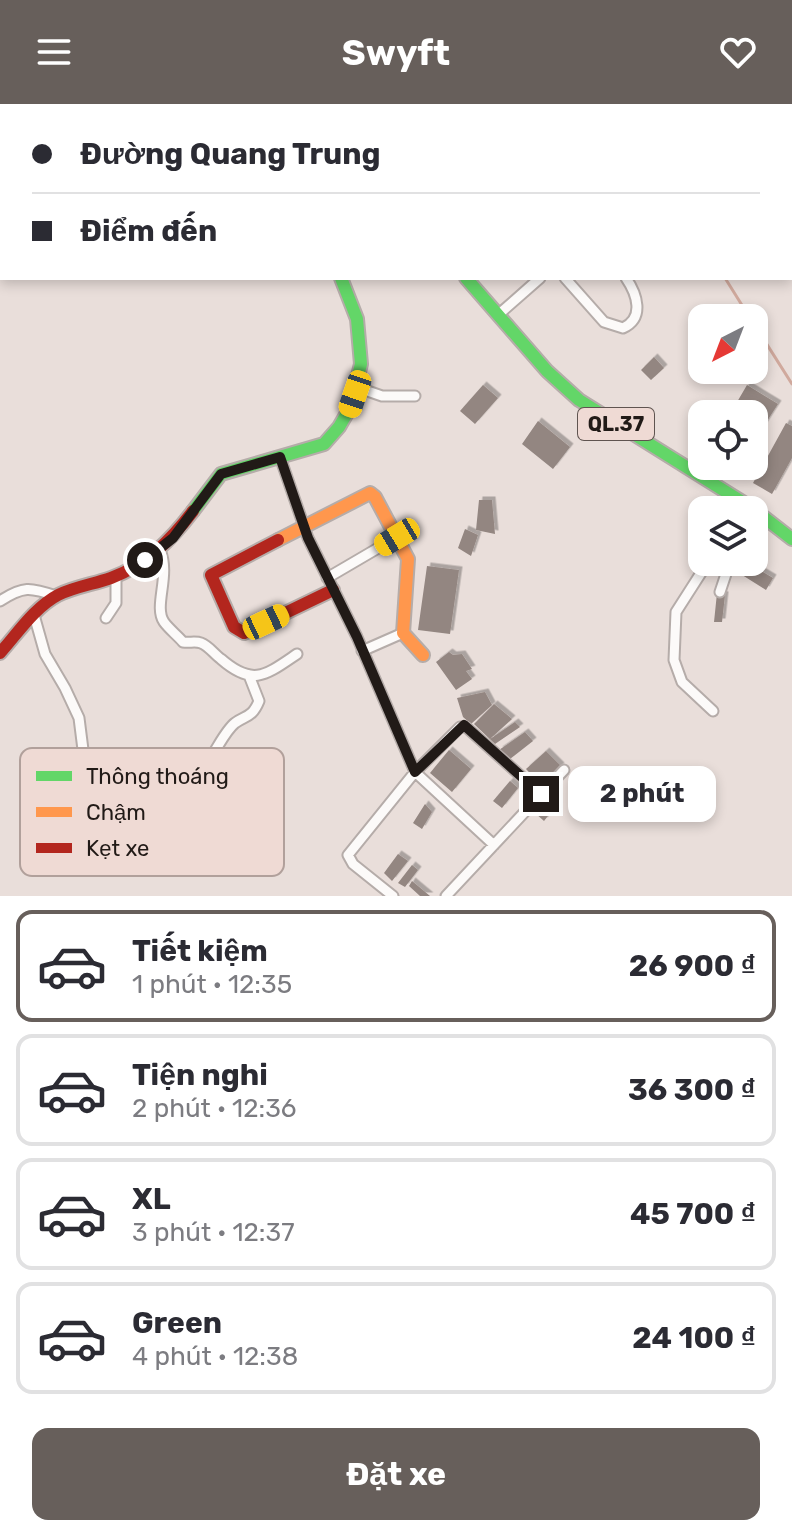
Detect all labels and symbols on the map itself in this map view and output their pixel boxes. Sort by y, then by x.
north arrow [688,304,768,384]
car [336,367,374,421]
road number: QL.37 [578,408,654,440]
car [370,514,424,560]
route start [127,542,163,578]
car [239,601,293,643]
legend [20,748,284,876]
text: Thông thoáng [86,763,229,790]
callout: 2 phút [569,766,717,822]
route end [523,776,559,812]
text: Chậm [86,799,146,826]
text: Kẹt xe [86,835,149,862]

